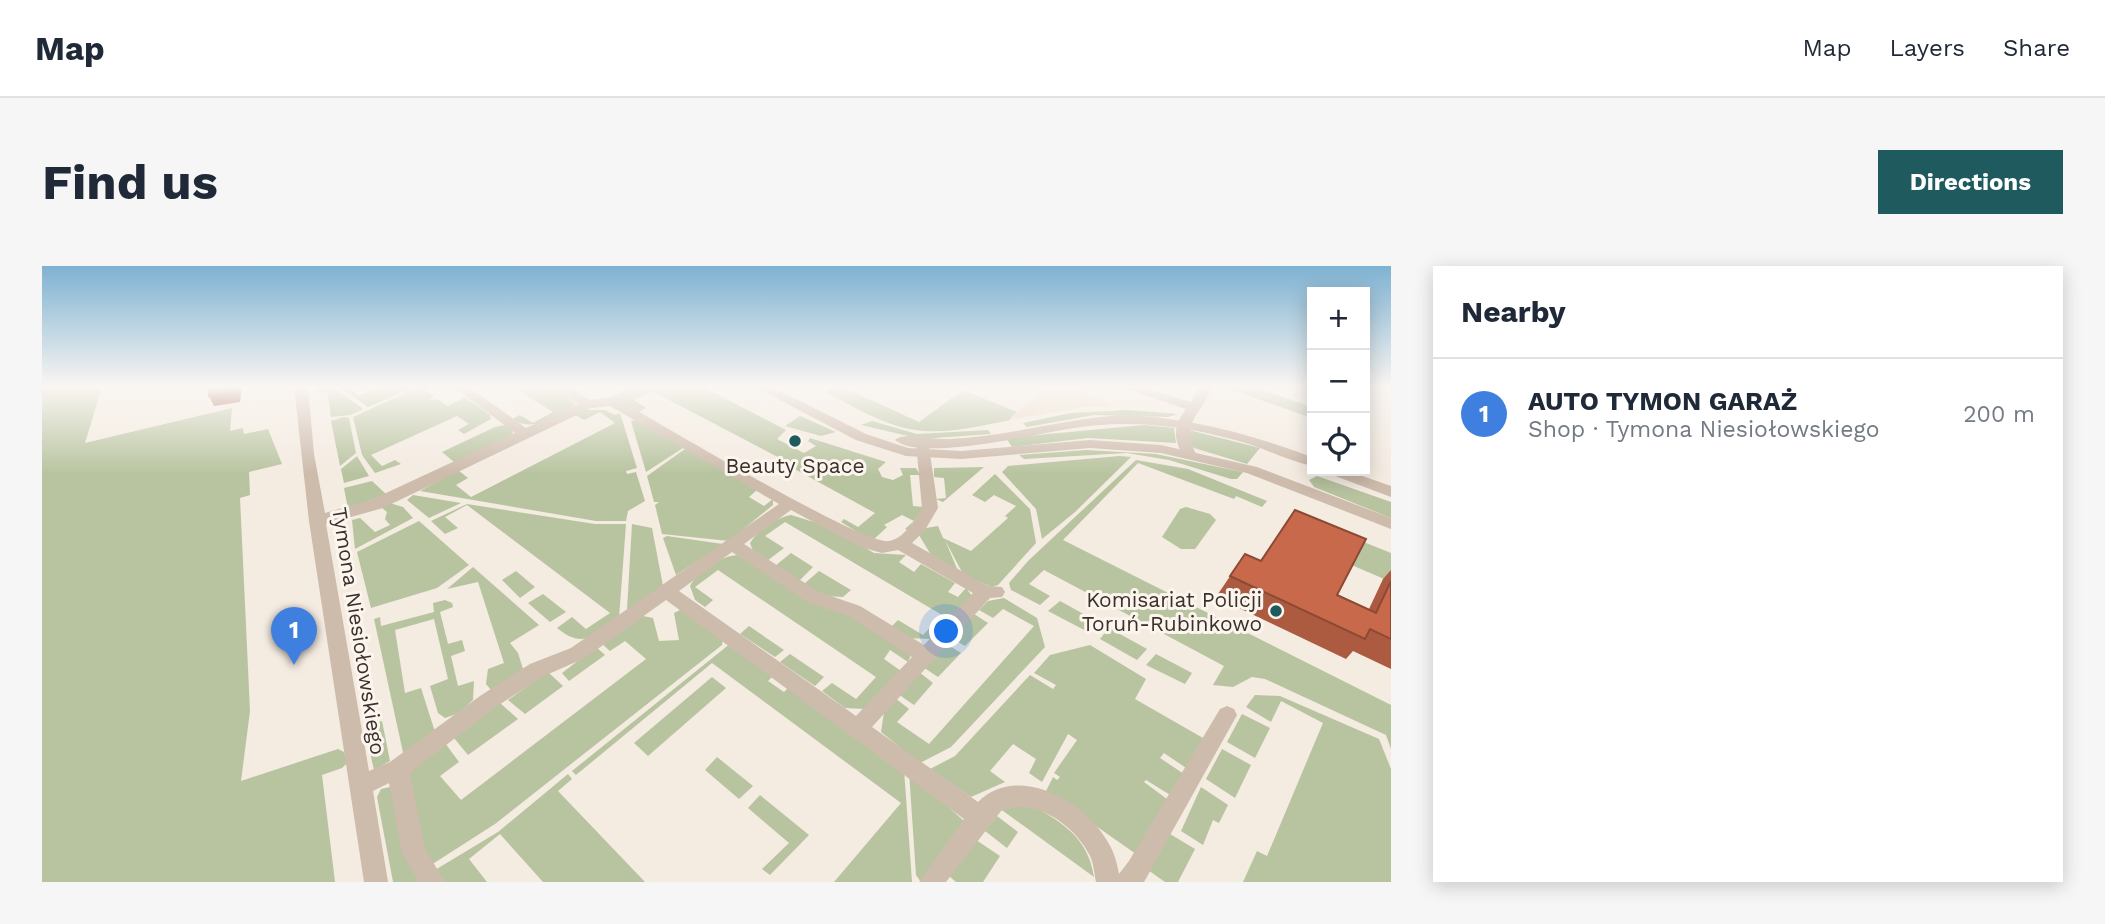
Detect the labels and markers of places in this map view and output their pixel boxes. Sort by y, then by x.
marker: Beauty Space [787,433,803,449]
place label: Beauty Space [725,453,865,478]
place label: Komisariat Policji Toruń-Rubinkowo [1082,587,1262,636]
marker: Komisariat Policji Toruń-Rubinkowo [1268,603,1284,619]
pin: 1 [271,607,317,665]

